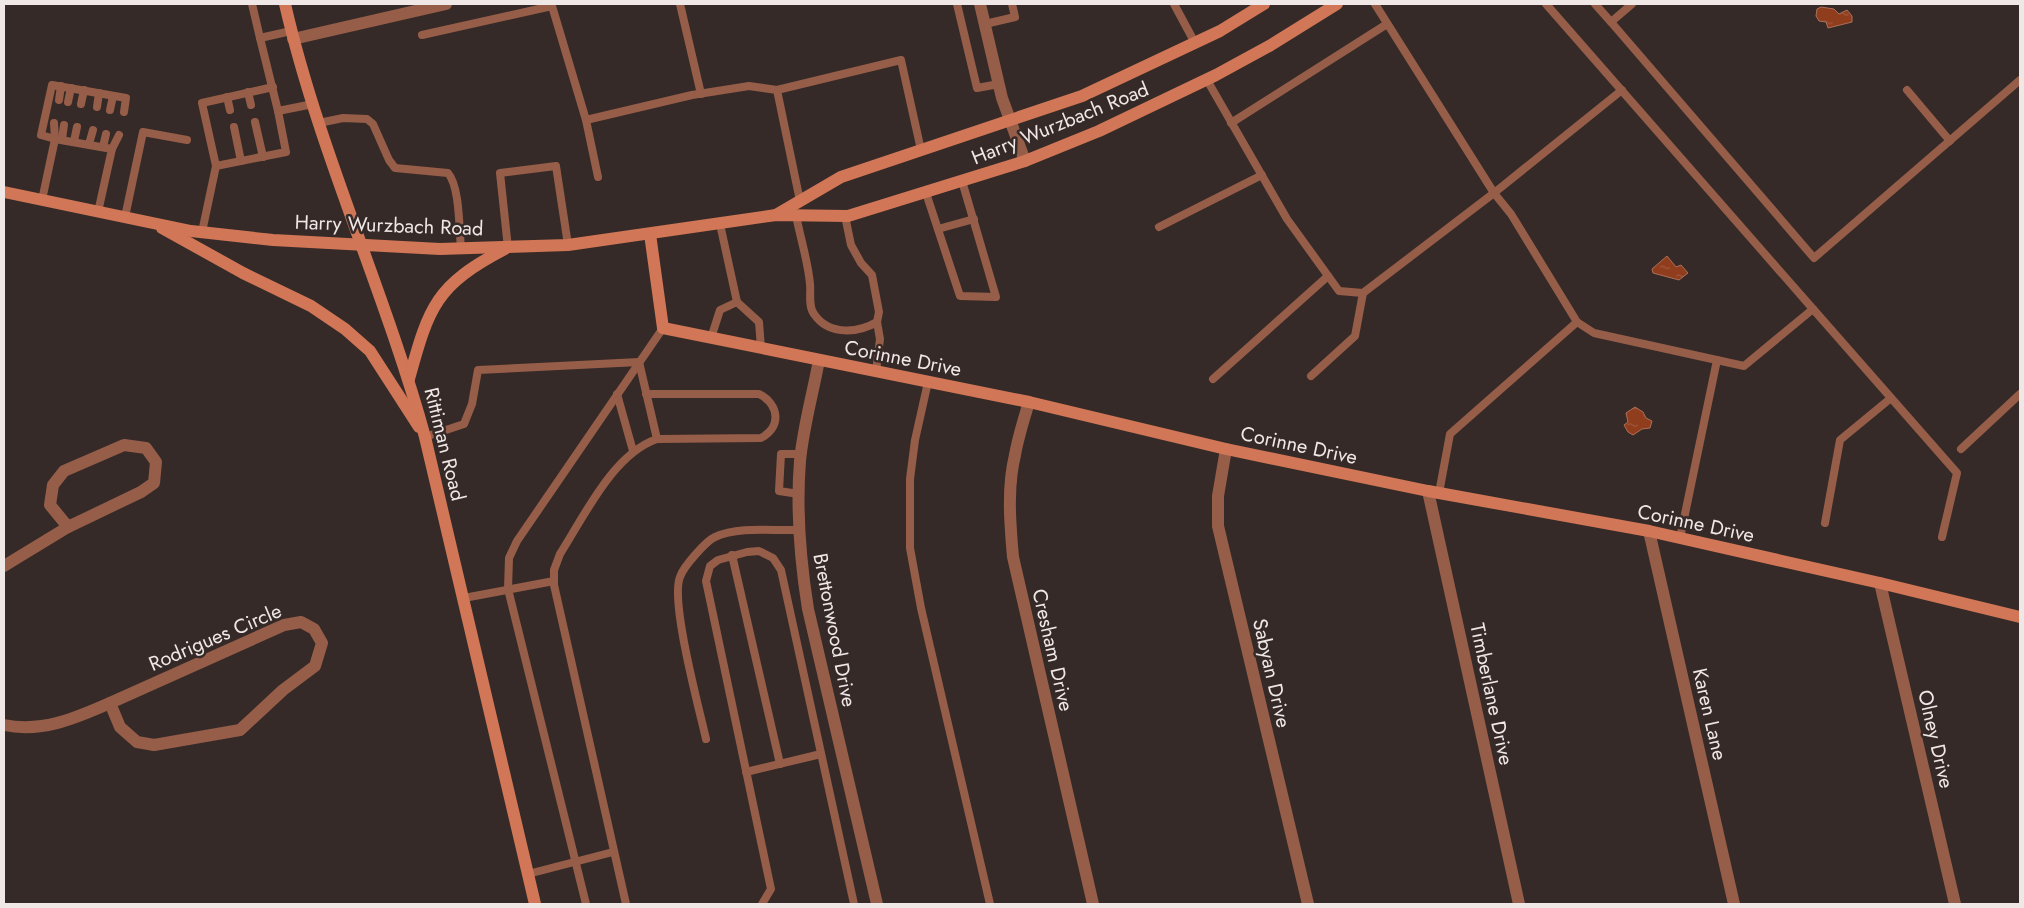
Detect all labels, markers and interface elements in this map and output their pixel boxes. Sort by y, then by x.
street label: Harry Wurzbach Road [967,75,1153,172]
street label: Harry Wurzbach Road [294,208,484,243]
street label: Corinne Drive [842,333,964,384]
street label: Rittiman Road [416,384,473,504]
street label: Corinne Drive [1238,419,1360,472]
street label: Corinne Drive [1635,497,1757,550]
street label: Brettonwood Drive [805,551,864,709]
street label: Cresham Drive [1024,586,1081,714]
street label: Rodrigues Circle [144,596,286,679]
street label: Sabyan Drive [1245,616,1298,730]
street label: Timberlane Drive [1462,621,1521,768]
street label: Karen Lane [1685,665,1734,763]
street label: Olney Drive [1910,687,1961,791]

